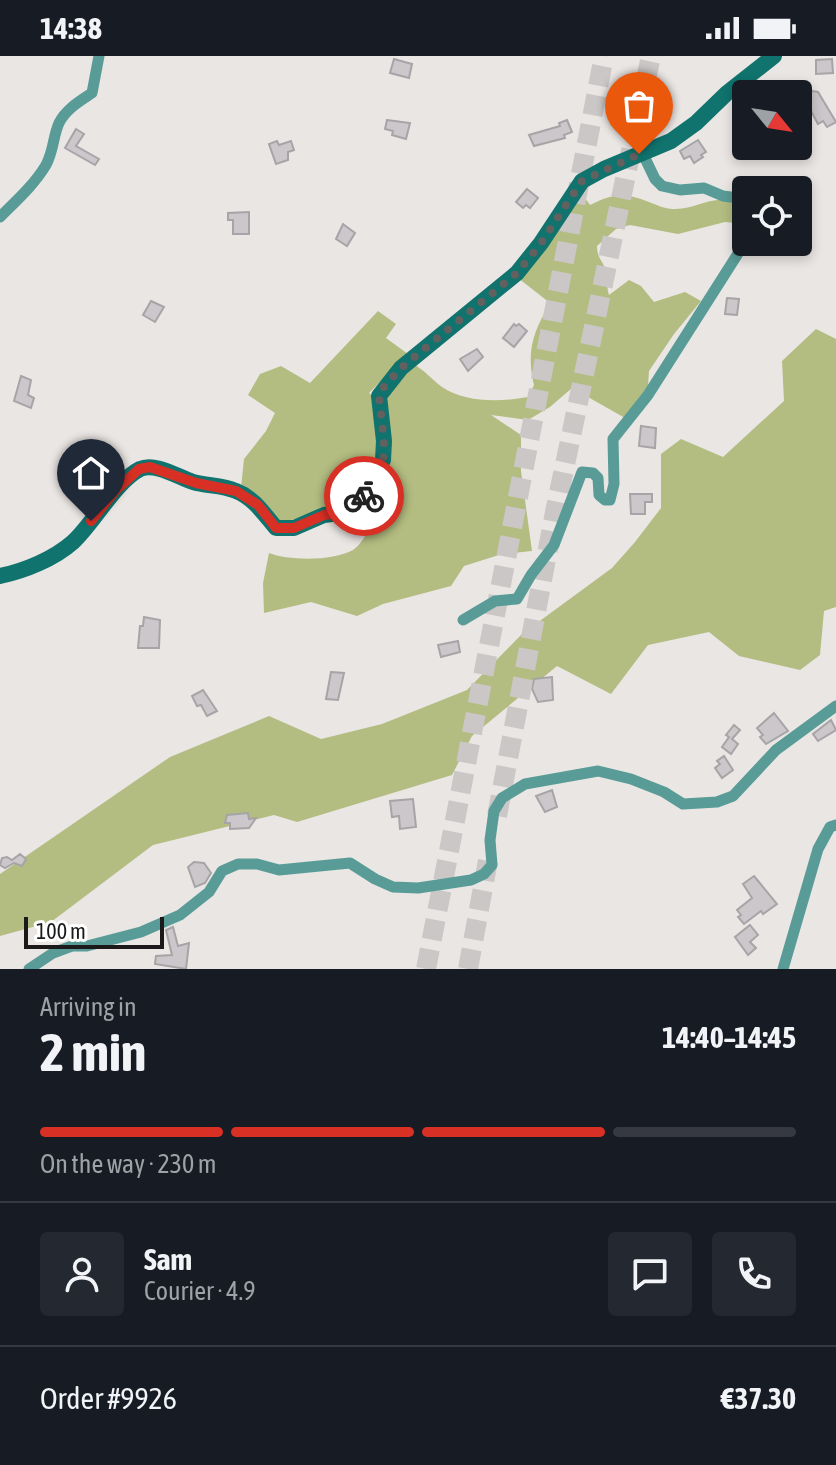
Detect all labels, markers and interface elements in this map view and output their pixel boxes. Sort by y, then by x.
text: 14:38 [40,11,102,45]
pin [605,72,673,154]
north arrow [732,80,812,160]
map controls [732,80,812,256]
icon: bag [617,84,661,128]
button: locate [732,176,812,256]
pin [57,439,125,521]
icon: home [69,451,113,495]
courier [324,456,404,536]
icon: bike [342,474,386,518]
scale bar [24,913,164,949]
text: 100 m [36,918,86,944]
text: Arriving in [40,992,137,1022]
text: 14:40–14:45 [662,1020,796,1054]
text: 2 min [40,1022,146,1082]
text: On the way · 230 m [40,1149,217,1179]
button: person [40,1232,124,1316]
button: chat [608,1232,692,1316]
button: phone [712,1232,796,1316]
text: Sam [144,1242,192,1276]
text: Courier · 4.9 [144,1276,255,1306]
text: Order #9926 [40,1381,177,1415]
text: €37.30 [721,1381,796,1415]

